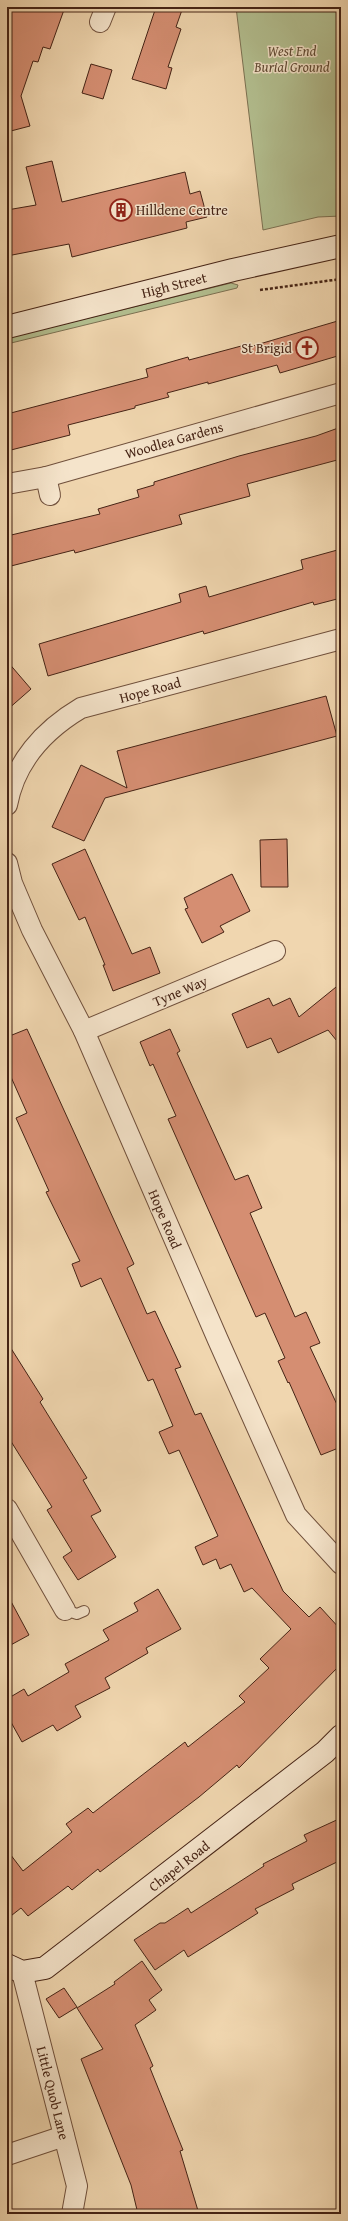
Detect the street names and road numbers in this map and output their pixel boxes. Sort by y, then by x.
street label: High Street [139,267,209,303]
street label: Woodlea Gardens [123,416,225,464]
street label: Hope Road [117,672,183,708]
street label: Tyne Way [150,971,210,1011]
street label: Hope Road [143,1186,187,1252]
street label: Chapel Road [144,1835,214,1896]
street label: Little Quob Lane [32,2044,74,2142]

